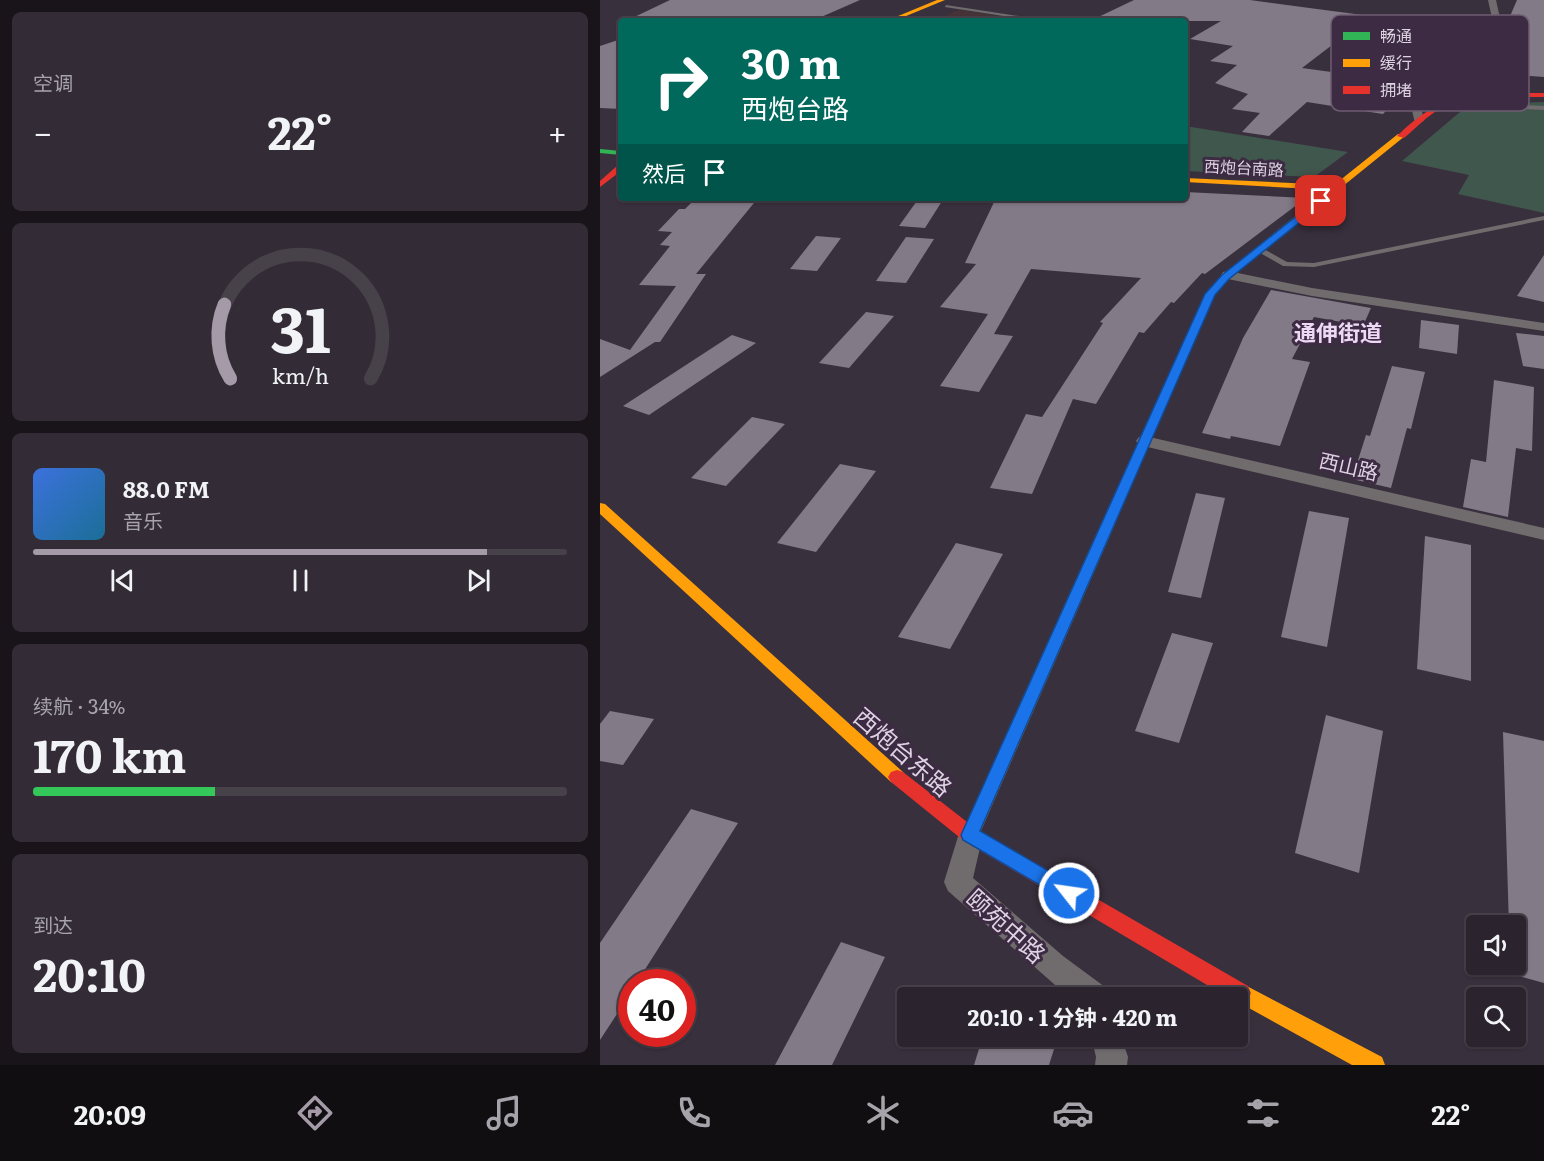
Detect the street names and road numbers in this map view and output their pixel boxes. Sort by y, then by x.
street label: 西炮台南路 [1203,153,1285,181]
street label: 西山路 [1316,444,1382,486]
street label: 西炮台东路 [847,698,961,804]
street label: 颐苑中路 [960,880,1054,970]

